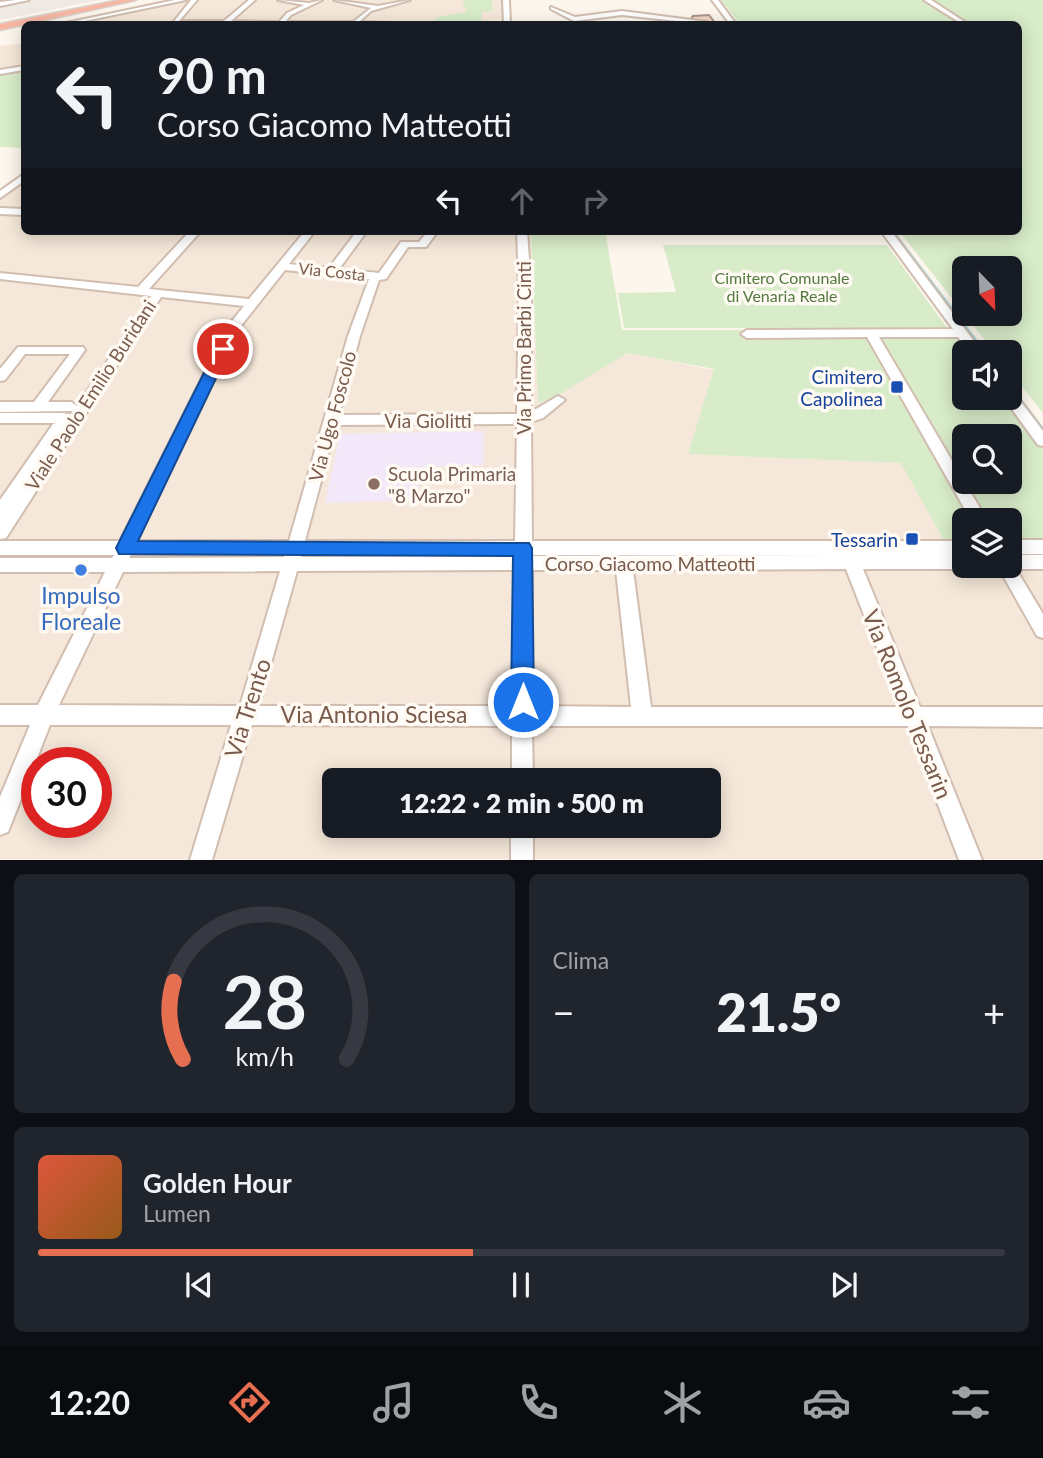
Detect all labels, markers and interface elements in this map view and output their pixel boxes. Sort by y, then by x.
text: 90 m [157,46,267,104]
icon: left [42,49,133,140]
text: Corso Giacomo Matteotti [157,105,512,144]
icon: left [430,182,468,220]
icon: ahead [503,182,541,220]
icon: right [576,182,614,220]
north arrow [952,256,1022,326]
map controls [952,256,1022,578]
street label: Via Costa [298,258,366,284]
street label: Via Primo Barbi Cinti [512,261,535,435]
park label: Cimitero Comunale di Venaria Reale [714,268,850,305]
street label: Viale Paolo Emilio Buridani [20,295,160,495]
pin [193,319,253,379]
icon: arrive [204,330,242,368]
button: sound [952,340,1022,410]
street label: Via Ugo Foscolo [303,348,361,484]
place label: Cimitero Capolinea [800,365,883,410]
marker: Cimitero Capolinea [889,379,905,395]
street label: Via Giolitti [384,409,472,432]
button: search [952,424,1022,494]
place label: Scuola Primaria "8 Marzo" [388,462,516,507]
marker: Scuola Primaria "8 Marzo" [366,476,382,492]
button: layers [952,508,1022,578]
place label: Tessarin [831,528,898,551]
marker: Tessarin [904,531,920,547]
street label: Corso Giacomo Matteotti [545,552,755,575]
marker: Impulso Floreale [73,562,89,578]
place label: Impulso Floreale [41,581,121,635]
street label: Via Romolo Tessarin [857,605,959,803]
street label: Via Trento [218,655,276,761]
position arrow [486,665,560,739]
street label: Via Antonio Sciesa [281,700,467,728]
speed limit sign: 30 [21,747,112,838]
text: 12:22 · 2 min · 500 m [399,787,644,819]
text: Clima [553,946,609,974]
text: 28 [222,958,306,1046]
text: 21.5° [716,981,841,1043]
text: − [553,989,575,1035]
text: + [983,989,1005,1035]
text: km/h [235,1041,294,1071]
text: Golden Hour [143,1167,292,1199]
text: Lumen [143,1199,211,1227]
icon: previous [180,1266,218,1304]
icon: pause [502,1266,540,1304]
icon: next [825,1266,863,1304]
icon: directions [225,1378,274,1427]
icon: music [369,1378,418,1427]
icon: phone [514,1378,563,1427]
icon: climate [658,1378,707,1427]
icon: car [802,1378,851,1427]
icon: filters [946,1378,995,1427]
text: 12:20 [48,1383,130,1422]

